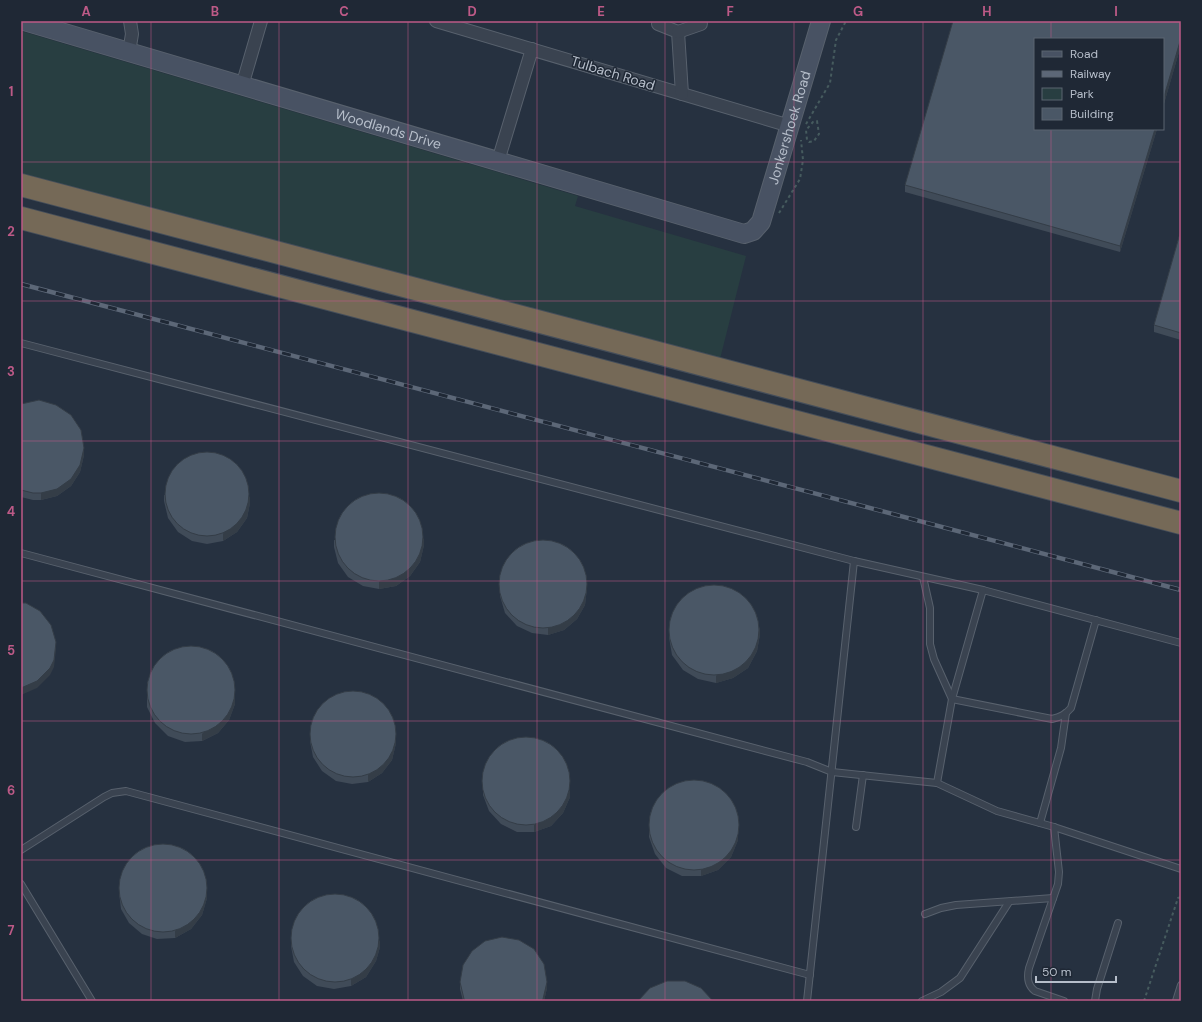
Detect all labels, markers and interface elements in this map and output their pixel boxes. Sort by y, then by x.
text: A [81,3,91,20]
text: B [211,3,219,20]
text: C [339,3,349,20]
text: D [467,3,477,20]
text: E [597,3,605,20]
text: F [726,3,734,20]
text: G [853,3,863,20]
text: H [982,3,992,20]
text: I [1114,3,1118,20]
legend [1034,38,1164,130]
text: Road [1070,46,1098,62]
street label: Tulbach Road [569,52,657,94]
text: Railway [1070,66,1111,82]
street label: Jonkershoek Road [764,68,815,187]
text: 1 [9,83,13,100]
text: Park [1070,86,1094,102]
street label: Woodlands Drive [333,105,444,153]
text: Building [1070,106,1114,122]
text: 2 [7,223,15,240]
text: 3 [7,363,15,380]
text: 4 [7,503,15,520]
text: 5 [7,642,15,659]
text: 6 [7,782,15,799]
text: 7 [8,922,15,939]
scale bar [1036,958,1116,984]
text: 50 m [1042,964,1071,980]

